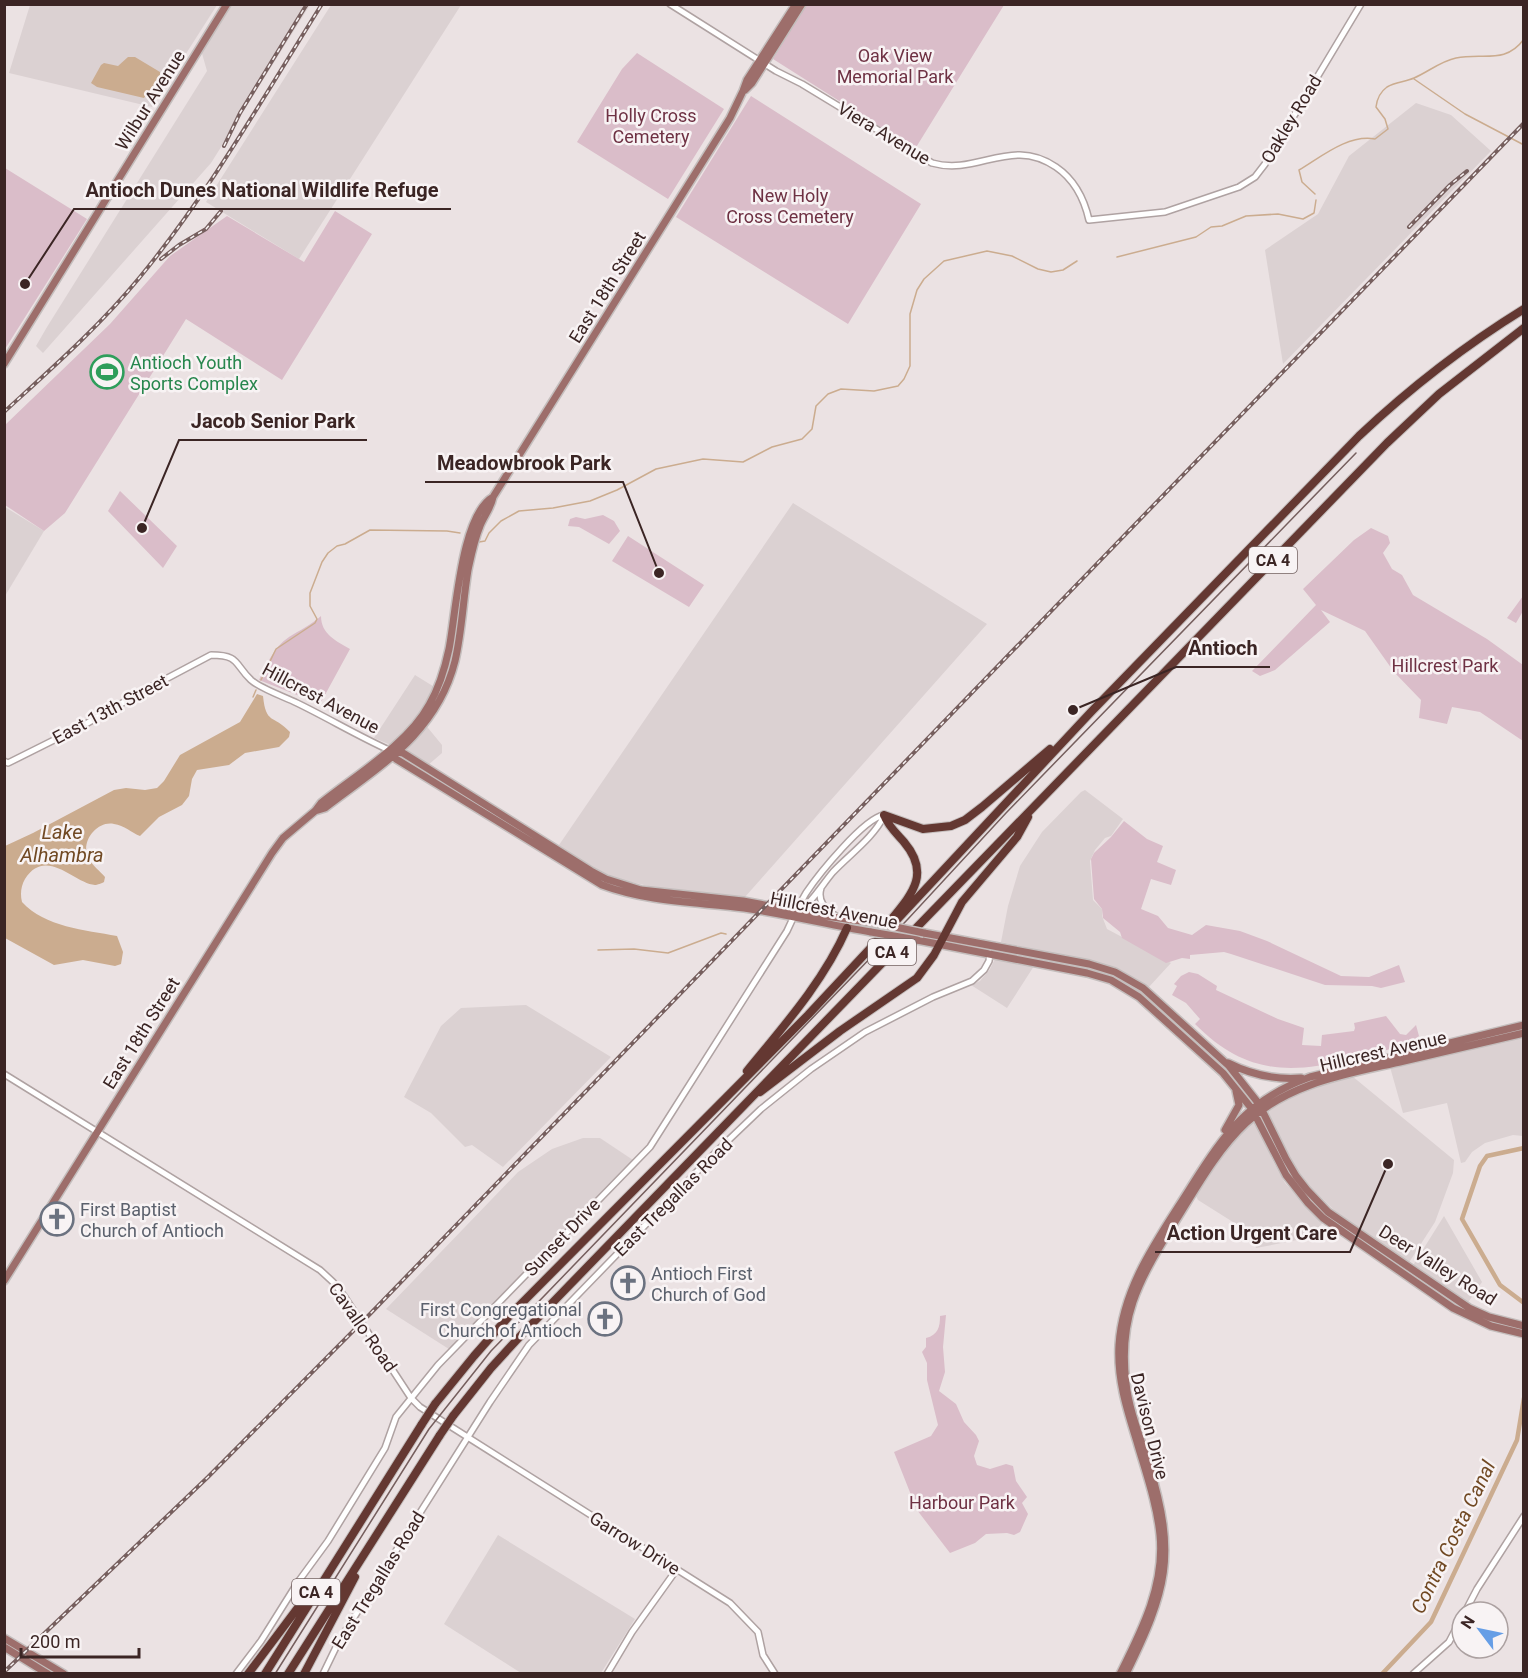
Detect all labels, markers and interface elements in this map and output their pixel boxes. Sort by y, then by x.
park label: Oak View Memorial Park [837,45,954,87]
street label: Wilbur Avenue [111,46,189,154]
street label: Oakley Road [1256,71,1326,167]
street label: Viera Avenue [834,97,934,169]
park label: Holly Cross Cemetery [605,105,697,147]
callout: Antioch Dunes National Wildlife Refuge [74,171,451,209]
text: Antioch Dunes National Wildlife Refuge [86,178,439,202]
park label: New Holy Cross Cemetery [726,185,854,227]
street label: East 18th Street [564,227,650,347]
place label: Antioch Youth Sports Complex [130,352,258,394]
sports icon: Antioch Youth Sports Complex [89,354,125,390]
callout: Jacob Senior Park [179,402,367,440]
text: Jacob Senior Park [191,409,356,433]
callout: Meadowbrook Park [425,444,623,482]
text: Meadowbrook Park [437,451,611,475]
road number: CA 4 [1249,547,1297,573]
callout: Antioch [1176,629,1270,667]
text: Antioch [1188,636,1258,660]
park label: Hillcrest Park [1392,655,1499,676]
street label: Hillcrest Avenue [259,658,383,738]
street label: East 13th Street [49,670,171,748]
water label: Lake Alhambra [19,820,104,867]
street label: Hillcrest Avenue [768,887,900,933]
road number: CA 4 [868,939,916,965]
street label: East 18th Street [98,973,184,1093]
street label: Hillcrest Avenue [1318,1026,1448,1076]
street label: East Tregallas Road [610,1134,736,1260]
street label: Sunset Drive [520,1194,604,1280]
place label: First Baptist Church of Antioch [80,1199,224,1241]
church icon: First Baptist Church of Antioch [39,1201,75,1237]
callout: Action Urgent Care [1155,1214,1350,1252]
street label: Deer Valley Road [1375,1220,1501,1310]
text: Action Urgent Care [1167,1221,1338,1245]
place label: Antioch First Church of God [651,1263,766,1305]
church icon: Antioch First Church of God [610,1265,646,1301]
street label: Cavallo Road [324,1278,402,1376]
place label: First Congregational Church of Antioch [420,1299,582,1341]
church icon: First Congregational Church of Antioch [587,1301,623,1337]
street label: Davison Drive [1127,1371,1173,1481]
water label: Contra Costa Canal [1406,1456,1501,1617]
park label: Harbour Park [909,1492,1016,1513]
street label: East Tregallas Road [327,1507,429,1653]
street label: Garrow Drive [586,1507,684,1579]
road number: CA 4 [292,1579,340,1605]
north arrow [1450,1600,1510,1660]
text: N [1457,1612,1479,1632]
scale bar [21,1621,140,1659]
text: 200 m [30,1631,81,1652]

